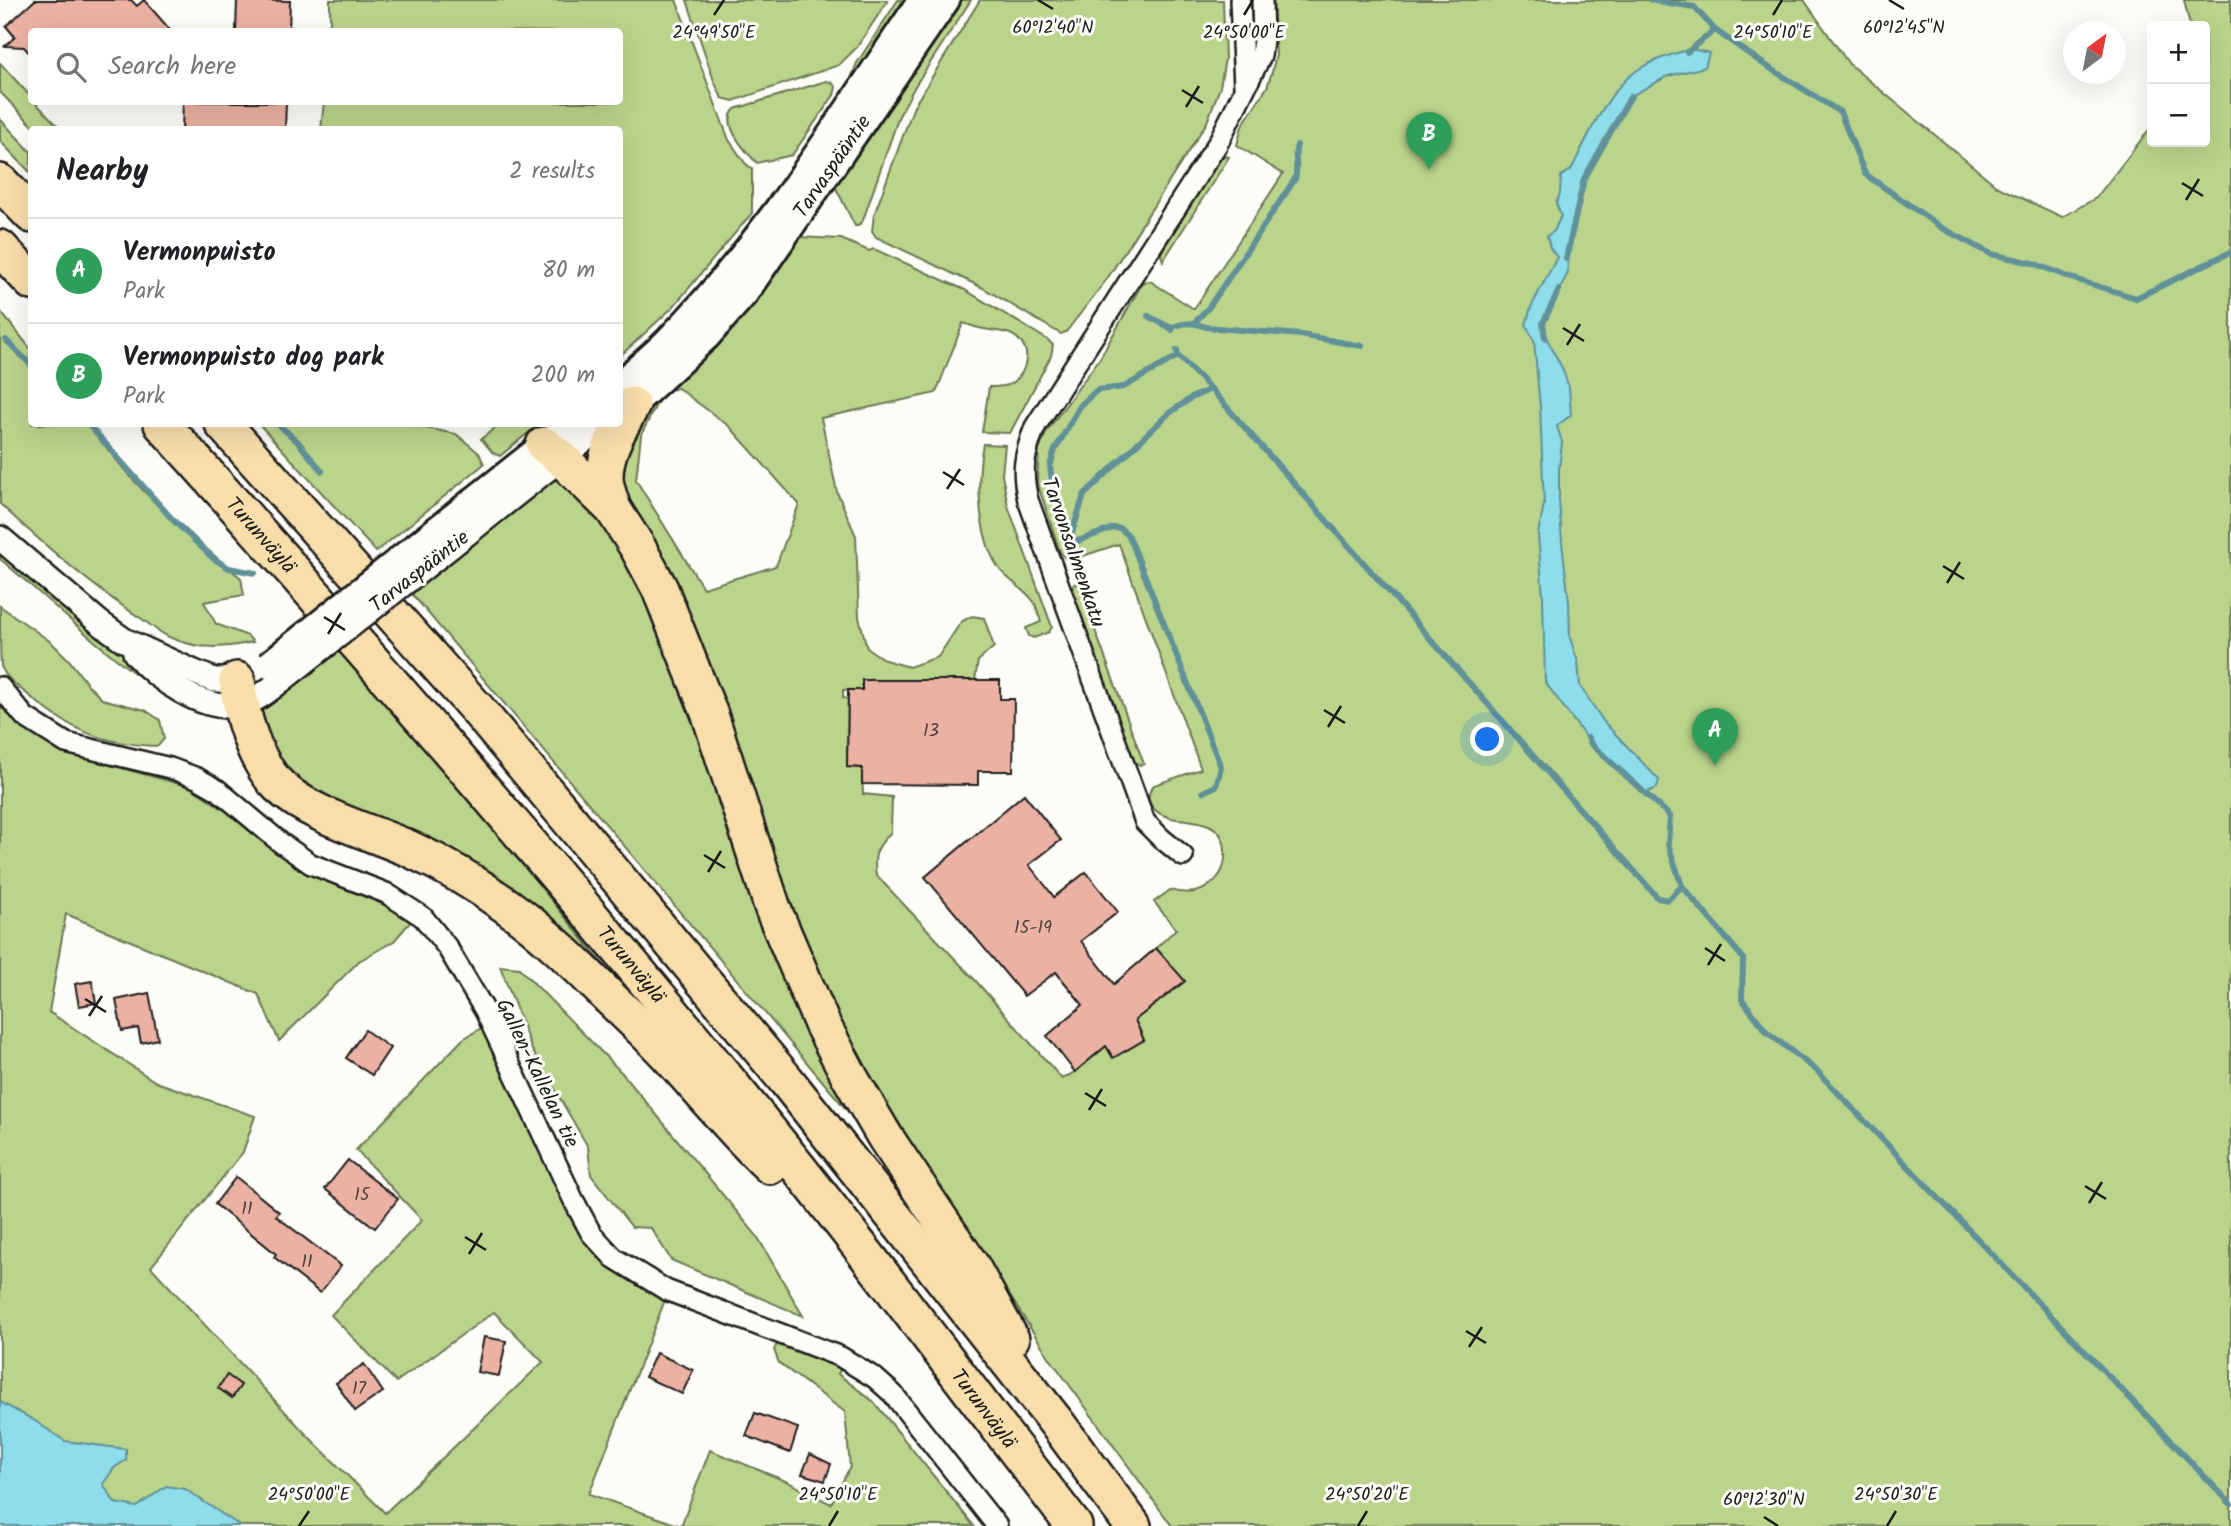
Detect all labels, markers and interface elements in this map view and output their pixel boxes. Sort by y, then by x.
text: 60°12'40"N [1013,14,1093,43]
text: 60°12'45"N [1863,14,1945,43]
text: 24°49'50"E [673,19,756,48]
text: 24°50'00"E [1203,19,1286,48]
text: 24°50'10"E [1734,19,1813,48]
north arrow [2063,21,2126,84]
map controls [2147,21,2210,147]
button: + [2147,21,2210,84]
search box [28,28,623,105]
text: Search here [108,46,236,88]
icon: search [52,48,90,86]
button: − [2147,84,2210,147]
street label: Tarvaspääntie [786,108,881,226]
pin: B [1406,112,1452,170]
text: Nearby [56,148,148,196]
text: 2 results [509,154,595,190]
text: Vermonpuisto [123,232,276,274]
text: A [72,253,86,289]
text: 80 m [542,253,595,289]
text: Park [123,274,165,310]
text: Vermonpuisto dog park [123,337,383,379]
text: B [72,358,86,394]
text: 200 m [531,358,595,394]
text: Park [123,379,165,415]
street label: Tarvonsalmenkatu [1031,473,1114,632]
street label: Turunväylä [217,490,304,583]
street label: Tarvaspääntie [363,522,478,622]
pin: A [1692,708,1738,766]
house number: 13 [923,717,939,746]
your location [1470,722,1504,756]
house number: 15-19 [1014,914,1052,943]
street label: Turunväylä [588,919,674,1013]
street label: Gallen-Kallelan tie [486,993,587,1154]
house number: 15 [354,1181,371,1210]
house number: 11 [241,1195,253,1224]
house number: 11 [301,1248,313,1277]
street label: Turunväylä [942,1362,1025,1457]
house number: 17 [352,1375,367,1404]
text: 24°50'00"E [268,1481,351,1510]
text: 24°50'10"E [799,1481,878,1510]
text: 24°50'20"E [1325,1481,1409,1510]
text: 24°50'30"E [1854,1481,1938,1510]
text: 60°12'30"N [1723,1486,1805,1515]

